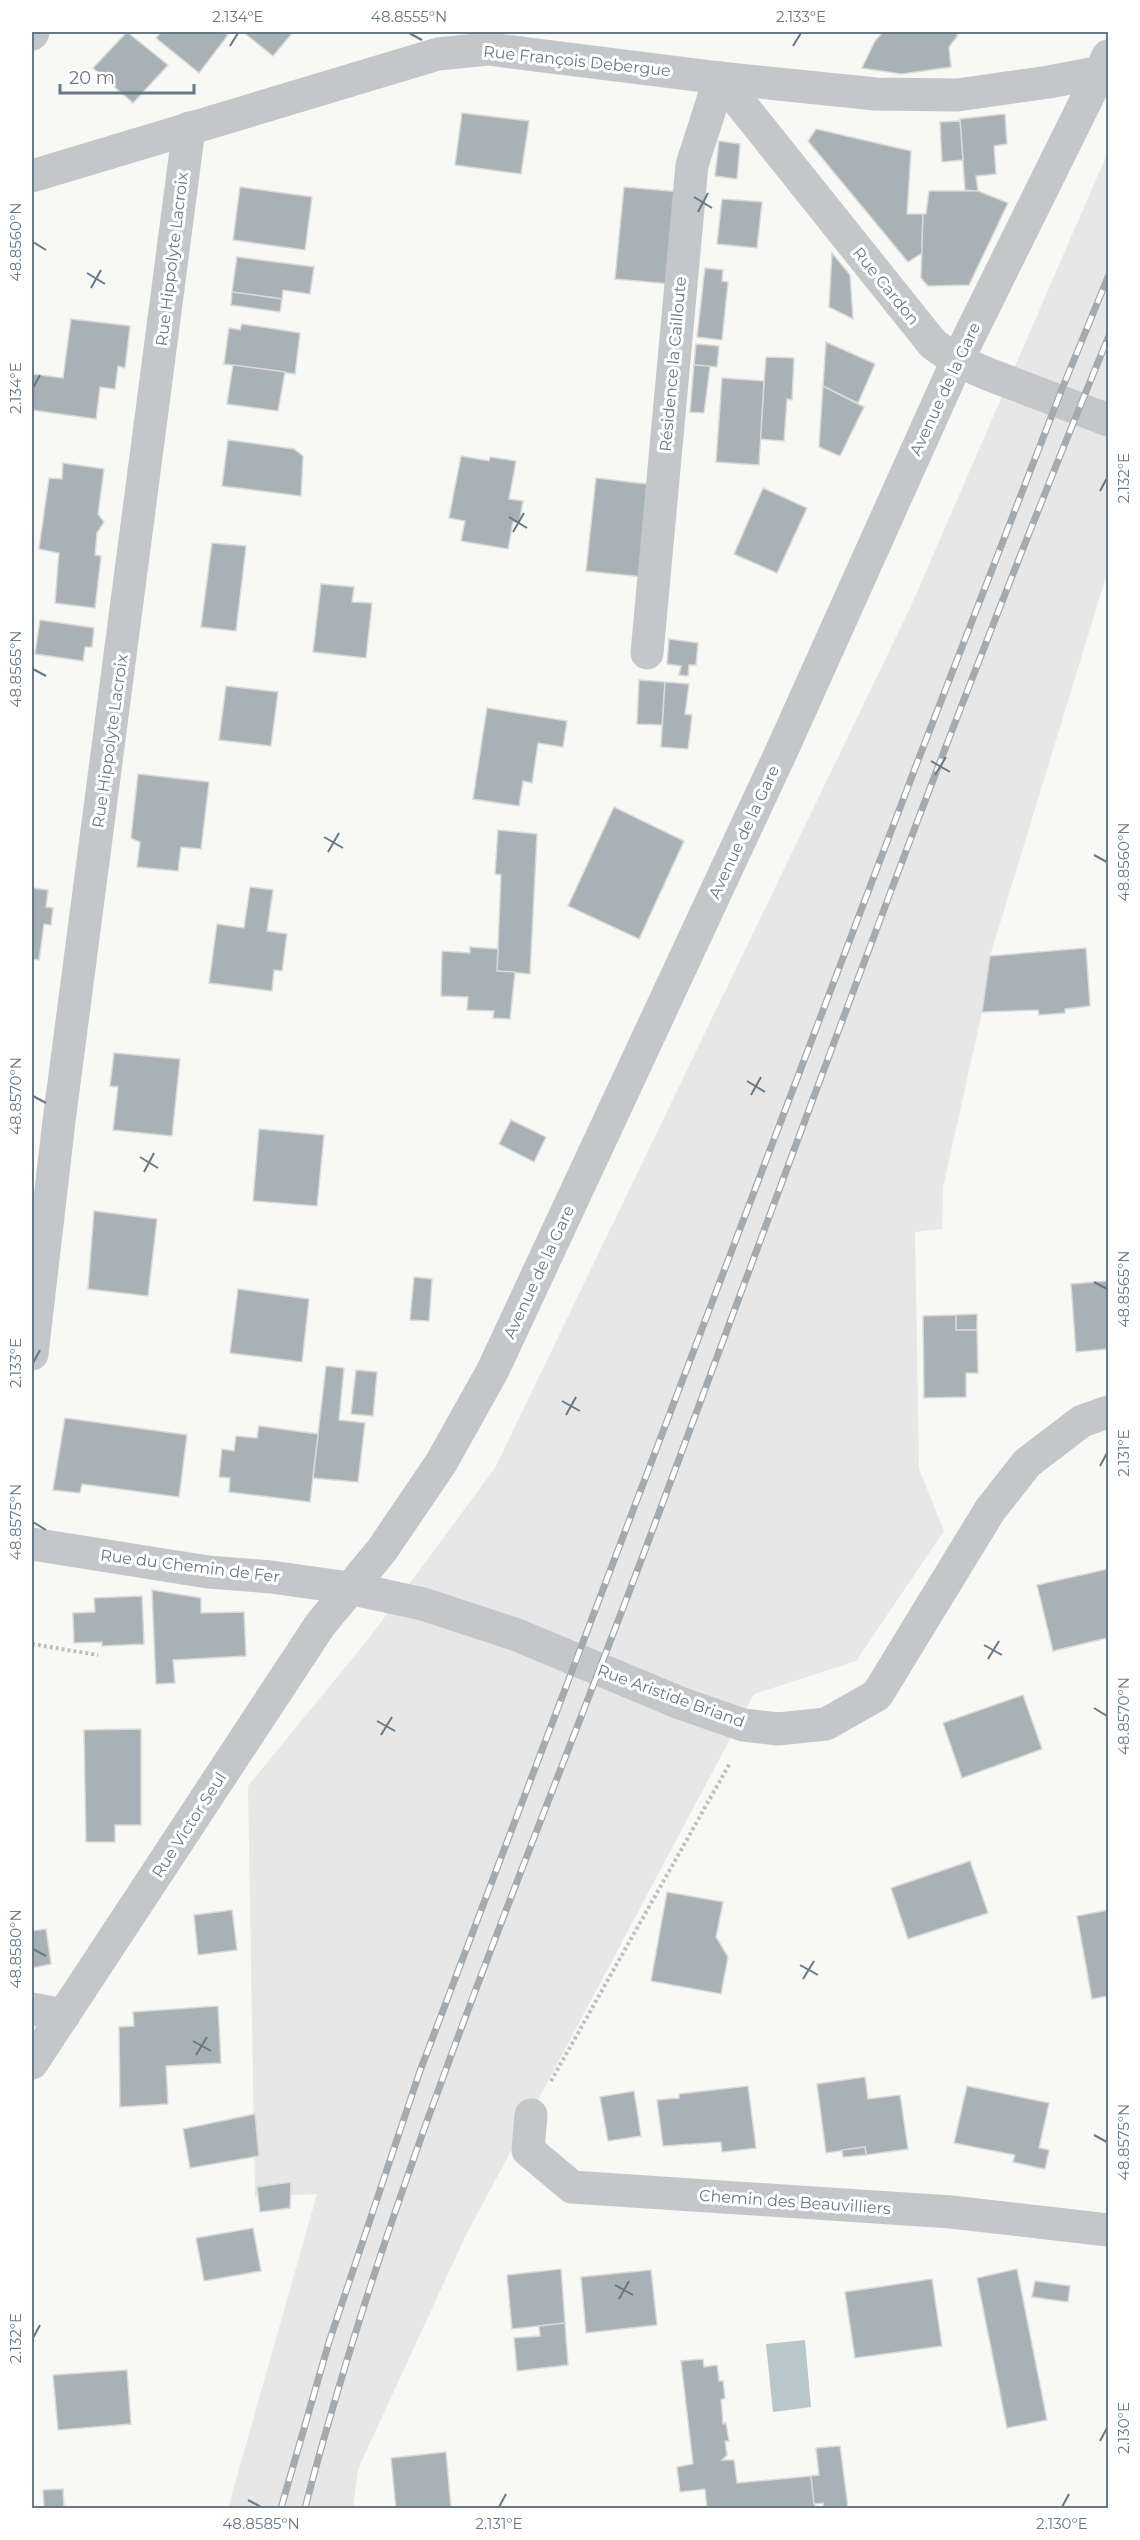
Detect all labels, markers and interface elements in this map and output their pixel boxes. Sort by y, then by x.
text: 2.134°E [212,7,264,26]
text: 48.8555°N [371,7,447,26]
text: 2.133°E [776,7,826,26]
street label: Rue François Debergue [482,42,672,80]
scale bar [60,57,194,95]
text: 20 m [69,67,115,89]
street label: Rue Hippolyte Lacroix [152,170,192,347]
text: 48.8560°N [6,203,25,281]
street label: Rue Cardon [849,243,923,329]
street label: Résidence la Cailloute [656,276,690,452]
street label: Avenue de la Gare [906,319,984,459]
text: 2.134°E [6,362,25,414]
text: 2.132°E [1114,453,1133,503]
text: 48.8565°N [6,630,25,708]
street label: Rue Hippolyte Lacroix [88,652,132,829]
street label: Avenue de la Gare [705,762,783,902]
text: 48.8560°N [1114,823,1133,901]
text: 48.8570°N [6,1057,25,1135]
street label: Avenue de la Gare [500,1202,578,1342]
text: 48.8565°N [1114,1250,1133,1328]
text: 2.133°E [6,1338,25,1388]
text: 2.131°E [1114,1429,1133,1477]
text: 48.8575°N [6,1484,25,1560]
street label: Rue du Chemin de Fer [99,1546,281,1586]
street label: Rue Aristide Briand [595,1661,747,1731]
text: 48.8570°N [1114,1677,1133,1755]
street label: Rue Victor Seul [148,1769,230,1881]
text: 48.8580°N [6,1909,25,1989]
text: 48.8575°N [1114,2104,1133,2180]
street label: Chemin des Beauvilliers [699,2186,892,2218]
text: 2.132°E [6,2313,25,2363]
text: 2.130°E [1114,2402,1133,2454]
text: 48.8585°N [222,2514,300,2533]
text: 2.131°E [475,2514,523,2533]
text: 2.130°E [1036,2514,1088,2533]

